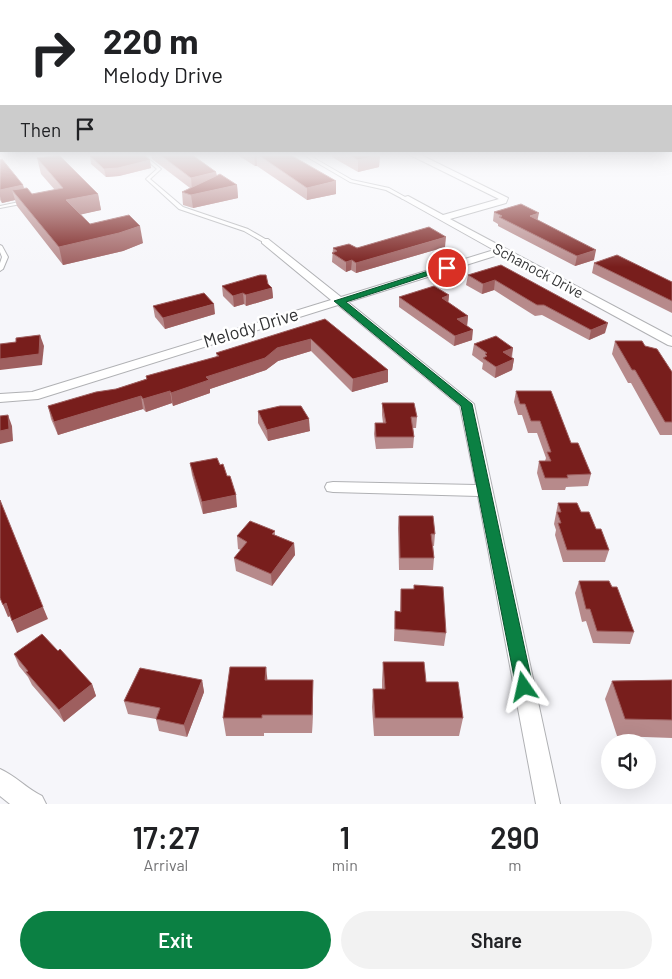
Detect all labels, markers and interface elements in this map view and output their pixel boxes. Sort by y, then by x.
text: 220 m [103,19,198,61]
icon: right [20,20,85,85]
text: Melody Drive [103,61,223,87]
icon: arrive [71,115,99,143]
text: Then [20,118,61,141]
street label: Schanock Drive [490,239,587,302]
pin [426,247,468,289]
icon: arrive [433,254,461,282]
street label: Melody Drive [201,302,301,352]
position arrow [497,660,549,712]
map controls [601,734,656,789]
button: sound [601,734,656,789]
text: 17:27 [132,819,199,855]
text: 1 [340,819,350,855]
text: 290 [490,819,540,855]
text: Arrival [144,855,188,874]
text: min [332,855,358,874]
text: m [508,855,521,874]
button: Exit [20,911,331,969]
button: Share [341,911,652,969]

